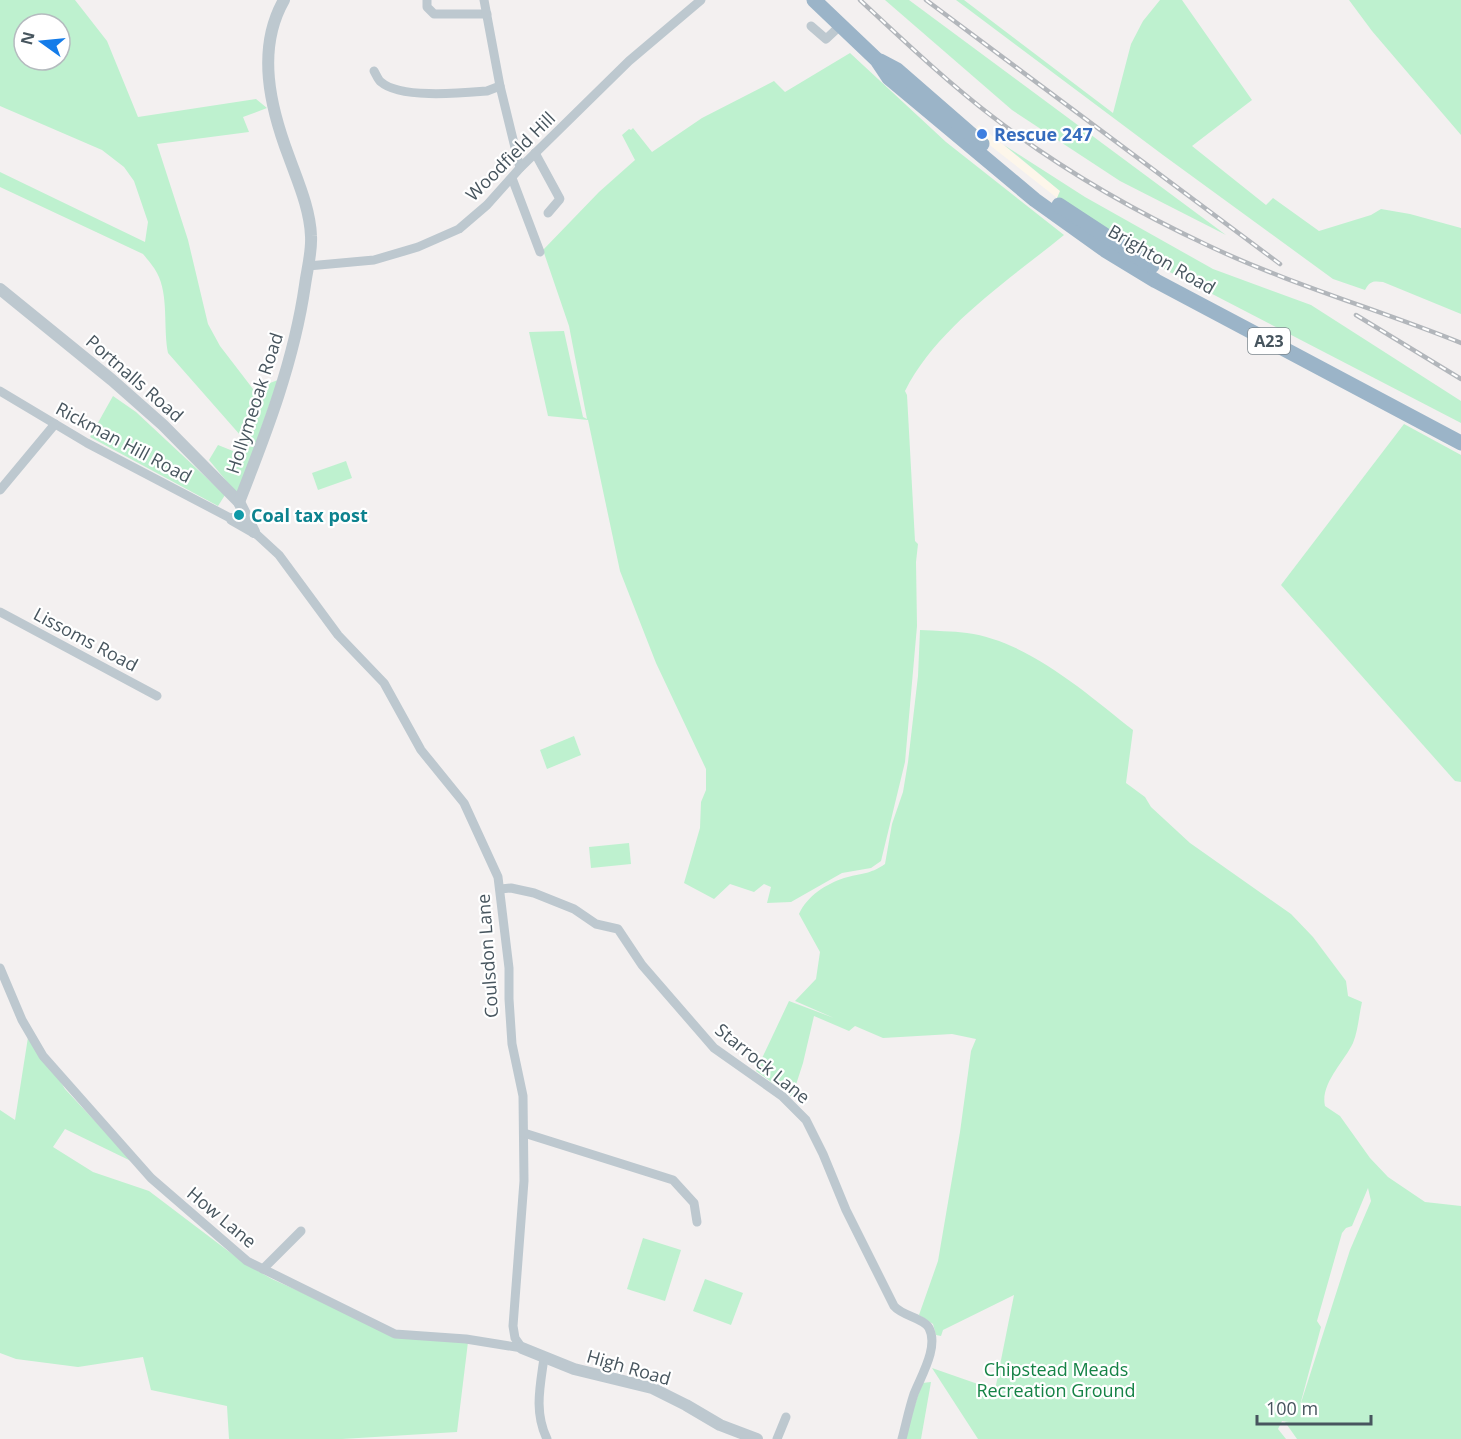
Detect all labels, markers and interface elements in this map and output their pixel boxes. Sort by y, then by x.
north arrow [12,12,72,72]
text: N [15,29,40,47]
street label: Woodfield Hill [460,106,560,206]
place label: Rescue 247 [994,122,1093,146]
marker: Rescue 247 [975,127,989,141]
street label: Brighton Road [1104,219,1220,299]
road number: A23 [1248,328,1290,354]
street label: Portnalls Road [81,329,189,427]
street label: Hollymeoak Road [220,329,288,477]
street label: Rickman Hill Road [52,396,196,488]
place label: Coal tax post [251,503,368,527]
marker: Coal tax post [232,508,246,522]
street label: Lissoms Road [30,601,142,677]
street label: Coulsdon Lane [471,893,503,1019]
street label: Starrock Lane [711,1017,815,1109]
street label: How Lane [182,1181,262,1253]
street label: High Road [584,1344,674,1390]
park label: Chipstead Meads Recreation Ground [976,1357,1136,1402]
scale bar [1257,1388,1371,1426]
text: 100 m [1266,1396,1318,1420]

